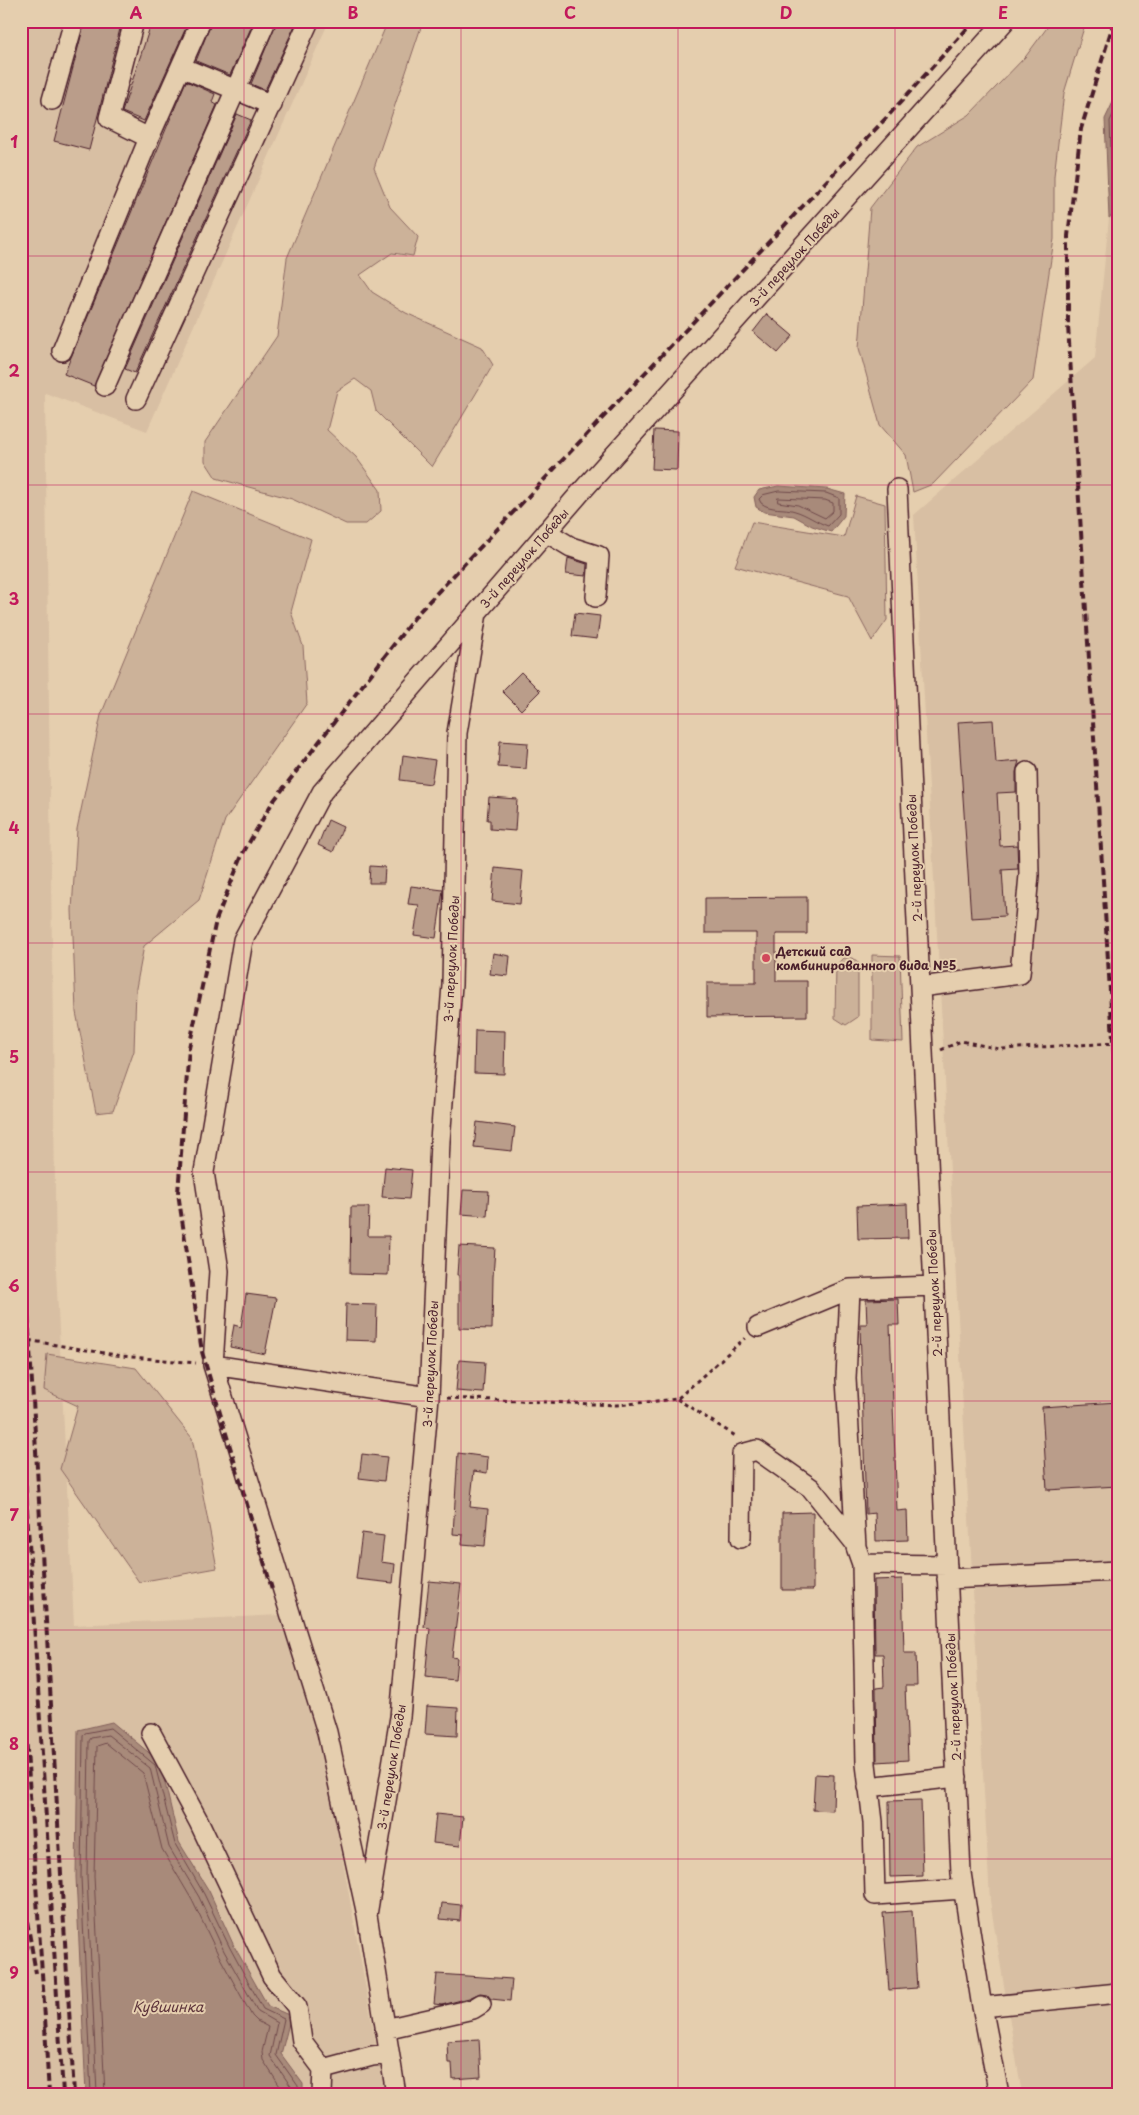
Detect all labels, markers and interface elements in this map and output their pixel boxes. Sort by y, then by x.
text: A [130,0,143,24]
text: B [348,0,359,24]
text: C [564,0,576,24]
text: D [780,0,792,24]
text: E [998,0,1008,24]
text: 1 [10,129,18,153]
street label: 3-й переулок Победы [745,204,843,310]
text: 2 [8,358,20,382]
street label: 3-й переулок Победы [475,504,573,612]
text: 3 [9,586,19,610]
street label: 2-й переулок Победы [902,794,926,922]
text: 4 [9,815,20,839]
street label: 3-й переулок Победы [439,895,463,1023]
place label: Детский сад комбинированного вида №5 [775,942,956,974]
marker: Детский сад комбинированного вида №5 [760,952,772,964]
text: 5 [9,1044,19,1068]
street label: 2-й переулок Победы [922,1229,946,1357]
text: 6 [8,1273,20,1297]
street label: 3-й переулок Победы [418,1300,442,1428]
text: 7 [9,1502,19,1526]
street label: 2-й переулок Победы [941,1633,965,1761]
street label: 3-й переулок Победы [372,1703,410,1831]
text: 8 [9,1731,19,1755]
text: 9 [9,1960,19,1984]
water label: Кувшинка [132,1996,205,2017]

